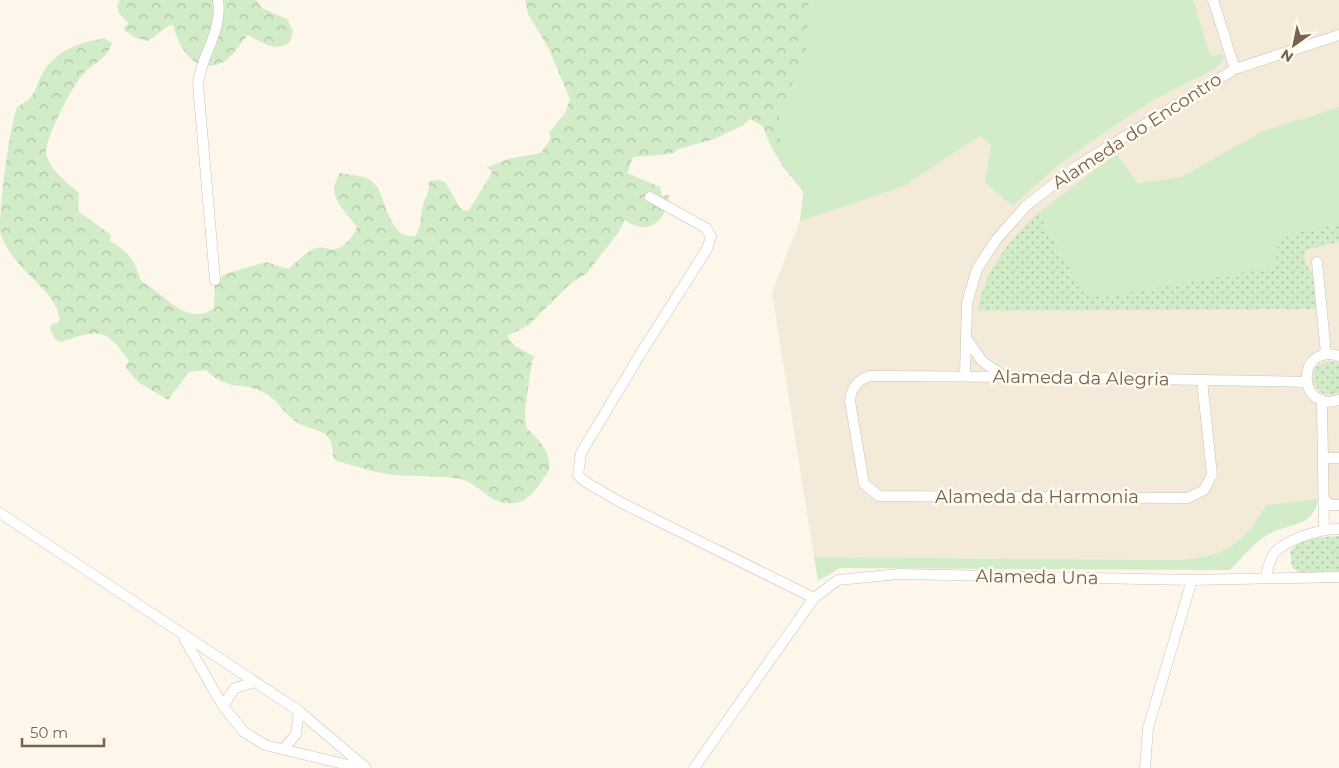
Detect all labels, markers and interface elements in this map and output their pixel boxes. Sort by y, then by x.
north arrow [1269,20,1319,70]
text: N [1277,45,1297,67]
street label: Alameda do Encontro [1048,68,1226,194]
street label: Alameda da Alegria [992,365,1170,391]
street label: Alameda da Harmonia [935,486,1139,508]
street label: Alameda Una [975,565,1099,589]
scale bar [22,716,105,748]
text: 50 m [30,723,68,742]

